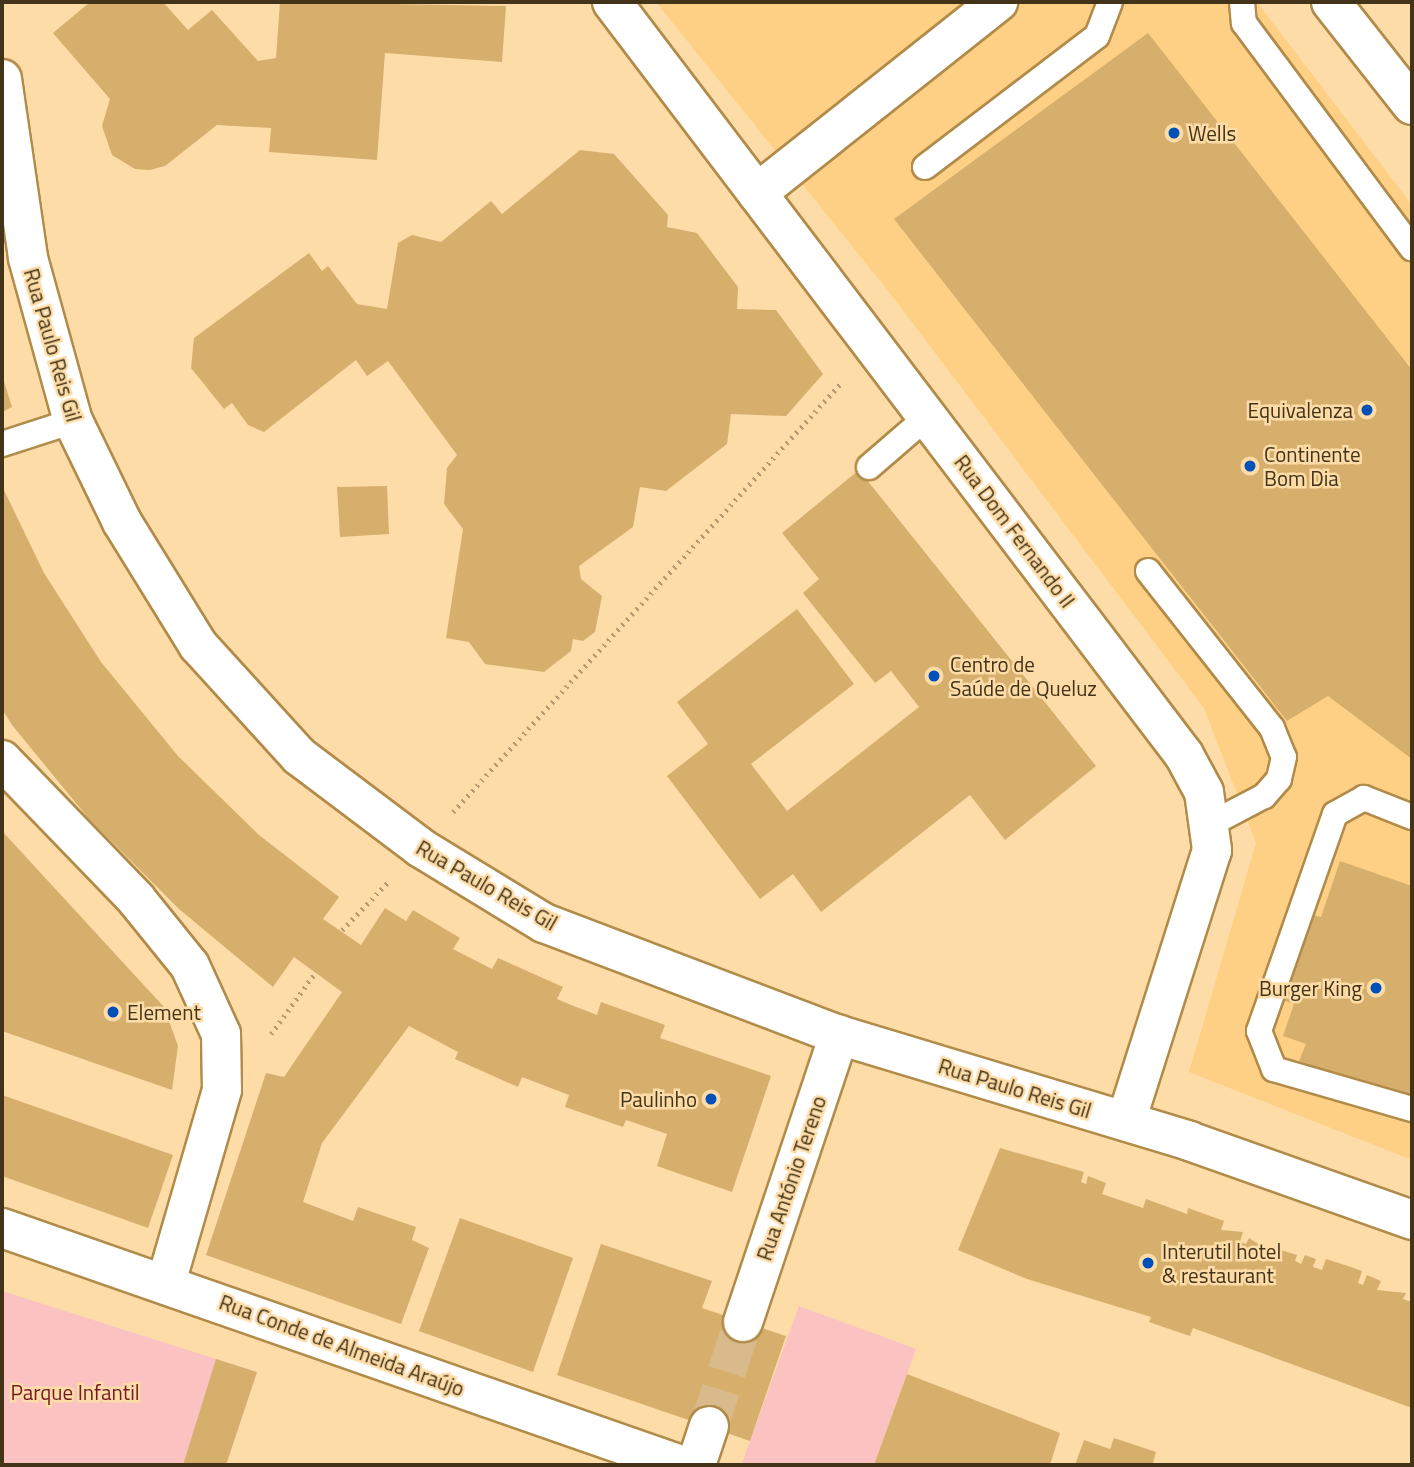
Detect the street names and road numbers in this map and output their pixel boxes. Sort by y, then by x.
street label: Rua Paulo Reis Gil [19,265,87,425]
street label: Rua Dom Fernando II [949,450,1081,612]
street label: Rua Paulo Reis Gil [412,834,562,936]
street label: Rua Paulo Reis Gil [936,1053,1094,1123]
street label: Rua António Tereno [751,1092,831,1264]
street label: Rua Conde de Almeida Araújo [216,1289,468,1401]

